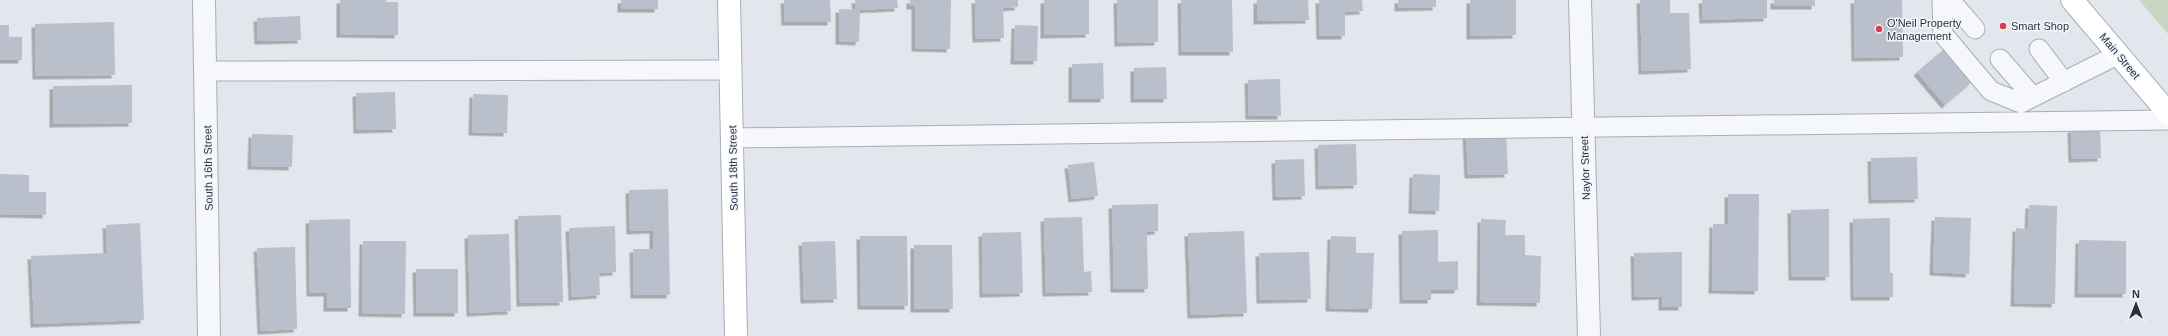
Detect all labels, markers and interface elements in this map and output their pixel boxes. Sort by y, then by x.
place label: O'Neil Property Management [1887,17,1962,42]
place label: Smart Shop [2011,20,2069,32]
marker: Smart Shop [1998,21,2008,31]
marker: O'Neil Property Management [1874,24,1884,34]
street label: Main Street [2097,31,2143,81]
street label: South 16th Street [201,125,215,211]
street label: South 18th Street [726,125,740,211]
street label: Naylor Street [1578,136,1592,200]
north arrow [2116,284,2156,324]
text: N [2132,288,2140,300]

